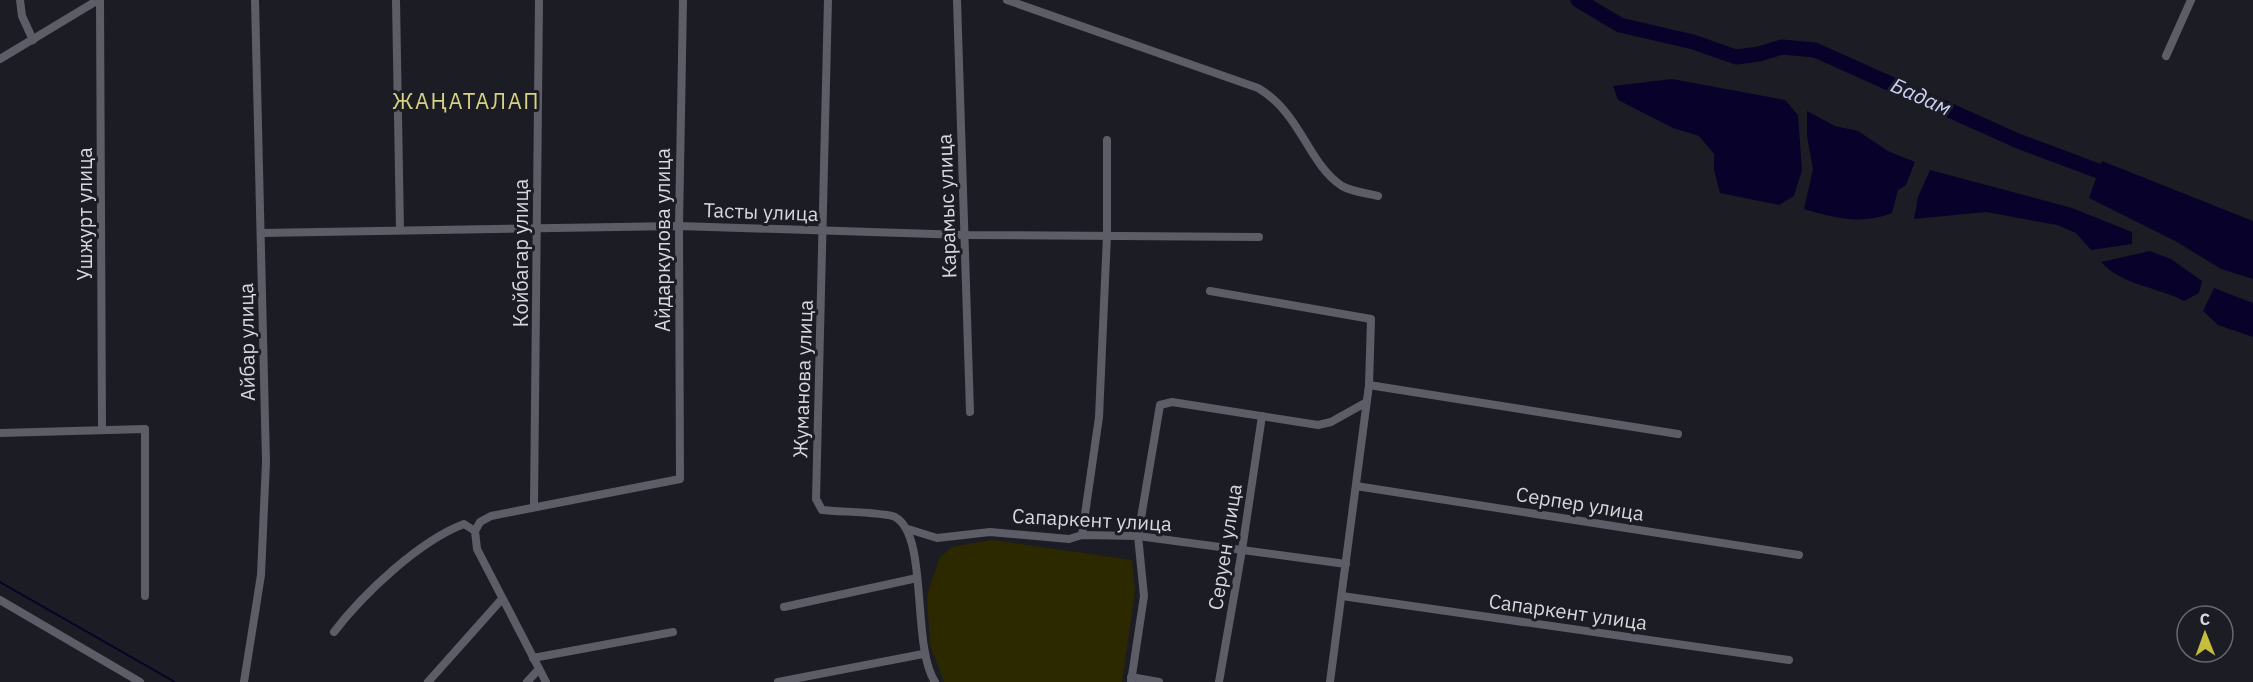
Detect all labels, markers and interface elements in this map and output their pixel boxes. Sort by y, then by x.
water label: Бадам [1887,70,1956,122]
district label: ЖАҢАТАЛАП [392,86,540,115]
street label: Карамыс улица [930,133,963,279]
street label: Ушжурт улица [71,147,98,281]
street label: Айдаркулова улица [649,148,676,332]
street label: Койбагар улица [507,178,534,327]
street label: Тасты улица [703,196,819,227]
street label: Айбар улица [232,282,261,401]
street label: Жуманова улица [786,299,819,459]
street label: Серпер улица [1514,480,1646,527]
street label: Серуен улица [1201,482,1248,612]
street label: Сапаркент улица [1012,502,1173,537]
street label: Сапаркент улица [1487,587,1649,636]
north arrow [2175,604,2235,664]
text: С [2199,609,2210,629]

